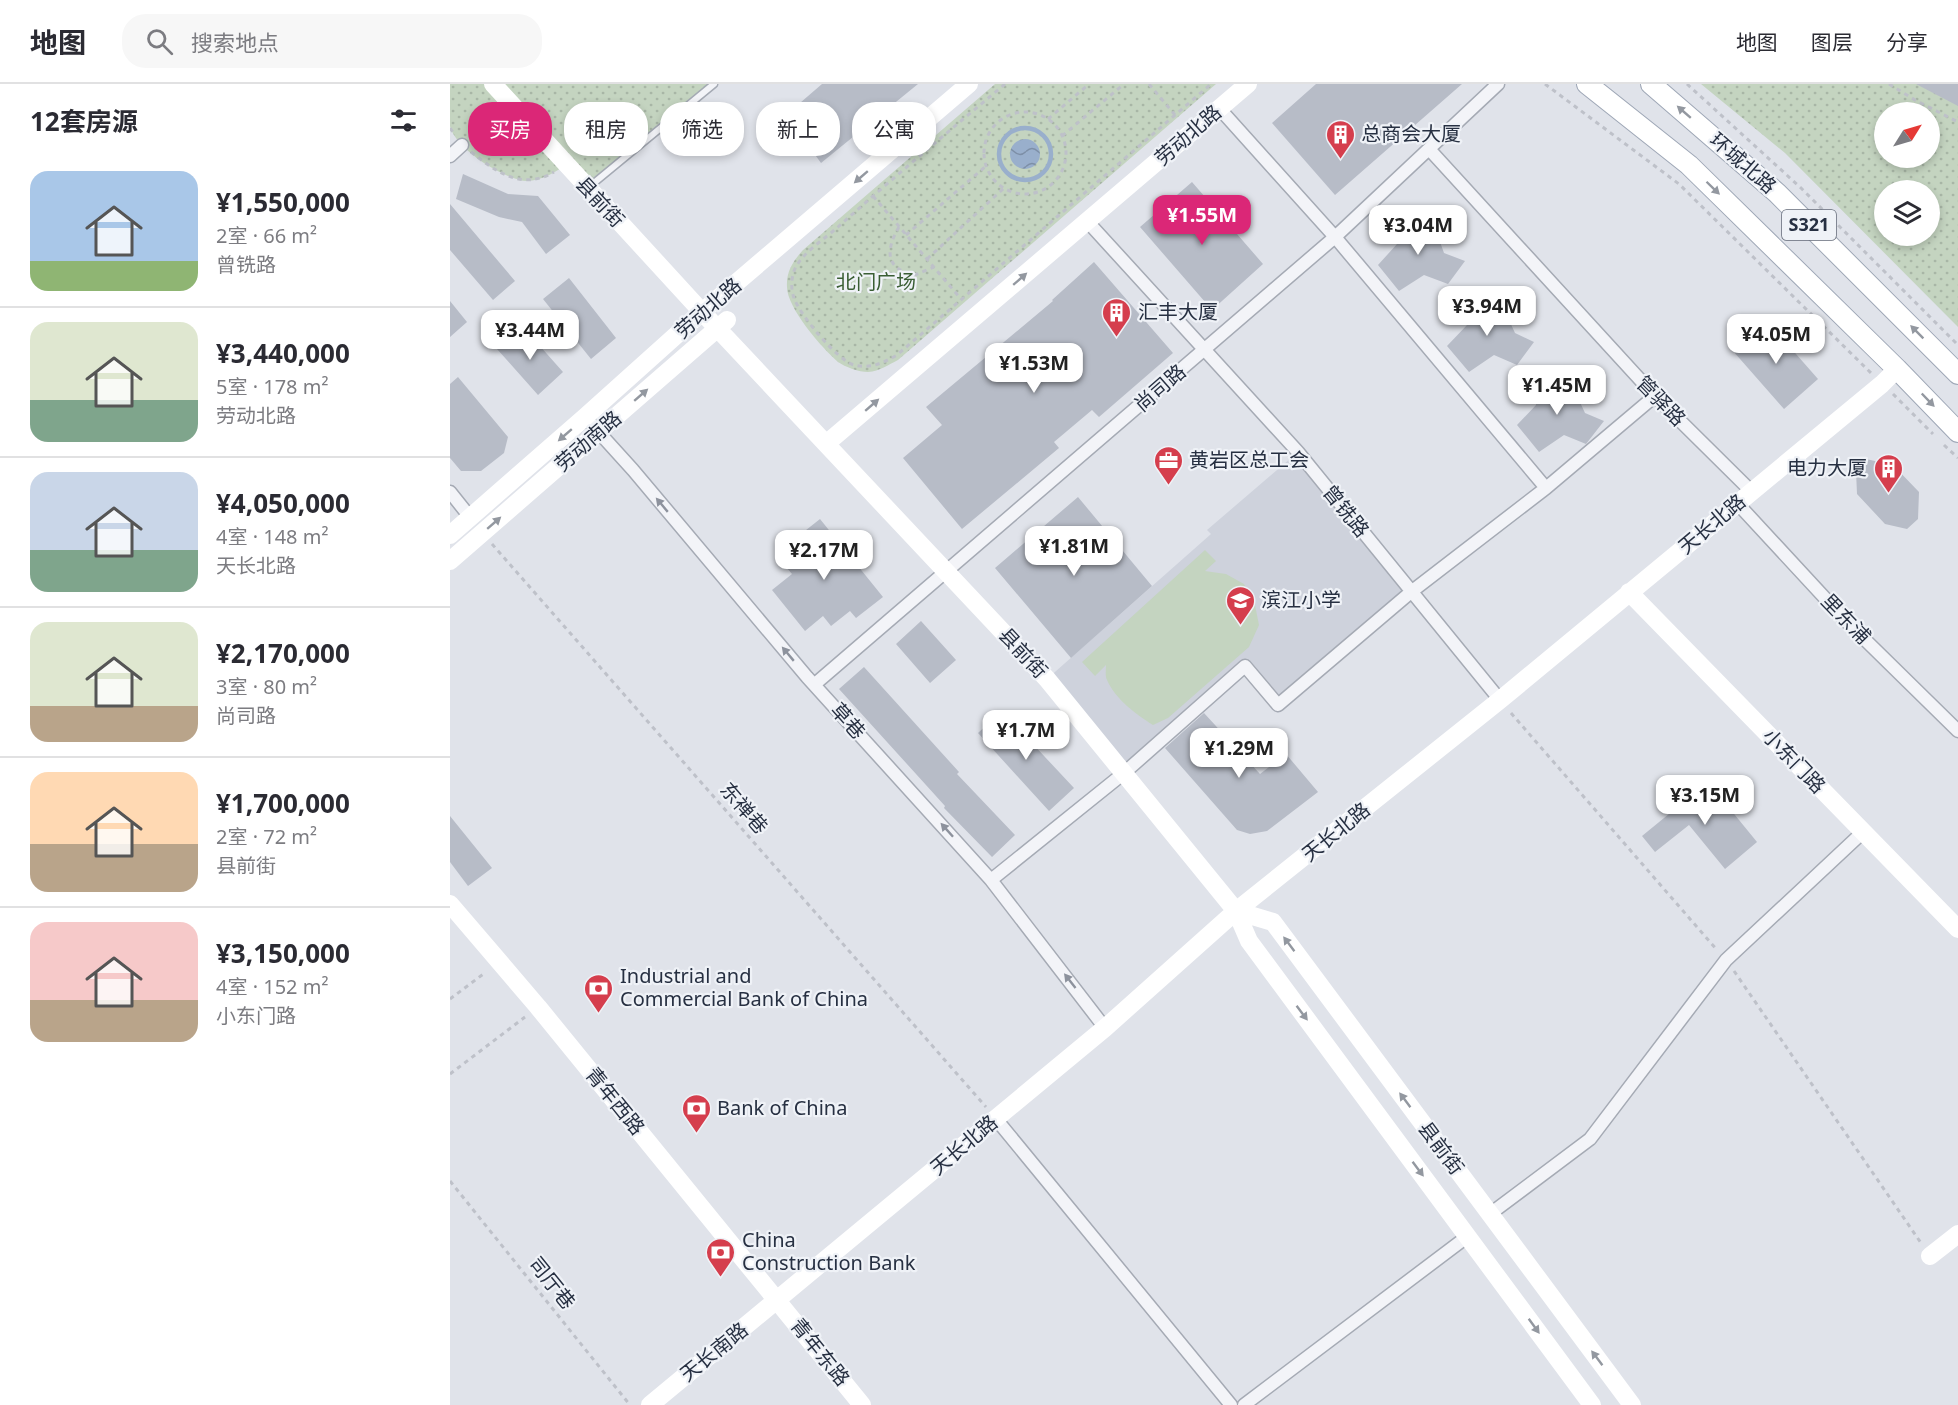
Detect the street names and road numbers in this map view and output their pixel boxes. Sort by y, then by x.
street label: 劳动北路 [1149,98,1227,171]
street label: 环城北路 [1704,126,1782,199]
street label: 县前街 [570,171,631,233]
road number: S321 [1782,210,1836,240]
street label: 劳动北路 [669,271,747,344]
street label: 尚司路 [1128,358,1191,417]
street label: 管驿路 [1631,370,1692,432]
street label: 劳动南路 [549,404,627,477]
street label: 曾铣路 [1317,479,1376,542]
street label: 天长北路 [1672,488,1751,560]
street label: 里东浦 [1816,588,1877,650]
street label: 县前街 [993,622,1054,684]
street label: 草巷 [825,697,872,745]
street label: 小东门路 [1757,723,1832,799]
street label: 东禅巷 [715,776,774,839]
street label: 天长北路 [1296,796,1375,867]
street label: 青年西路 [580,1061,651,1140]
street label: 天长北路 [924,1109,1003,1181]
street label: 县前街 [1413,1116,1470,1180]
street label: 司厅巷 [523,1251,582,1314]
street label: 青年东路 [785,1312,856,1391]
street label: 天长南路 [674,1316,753,1387]

